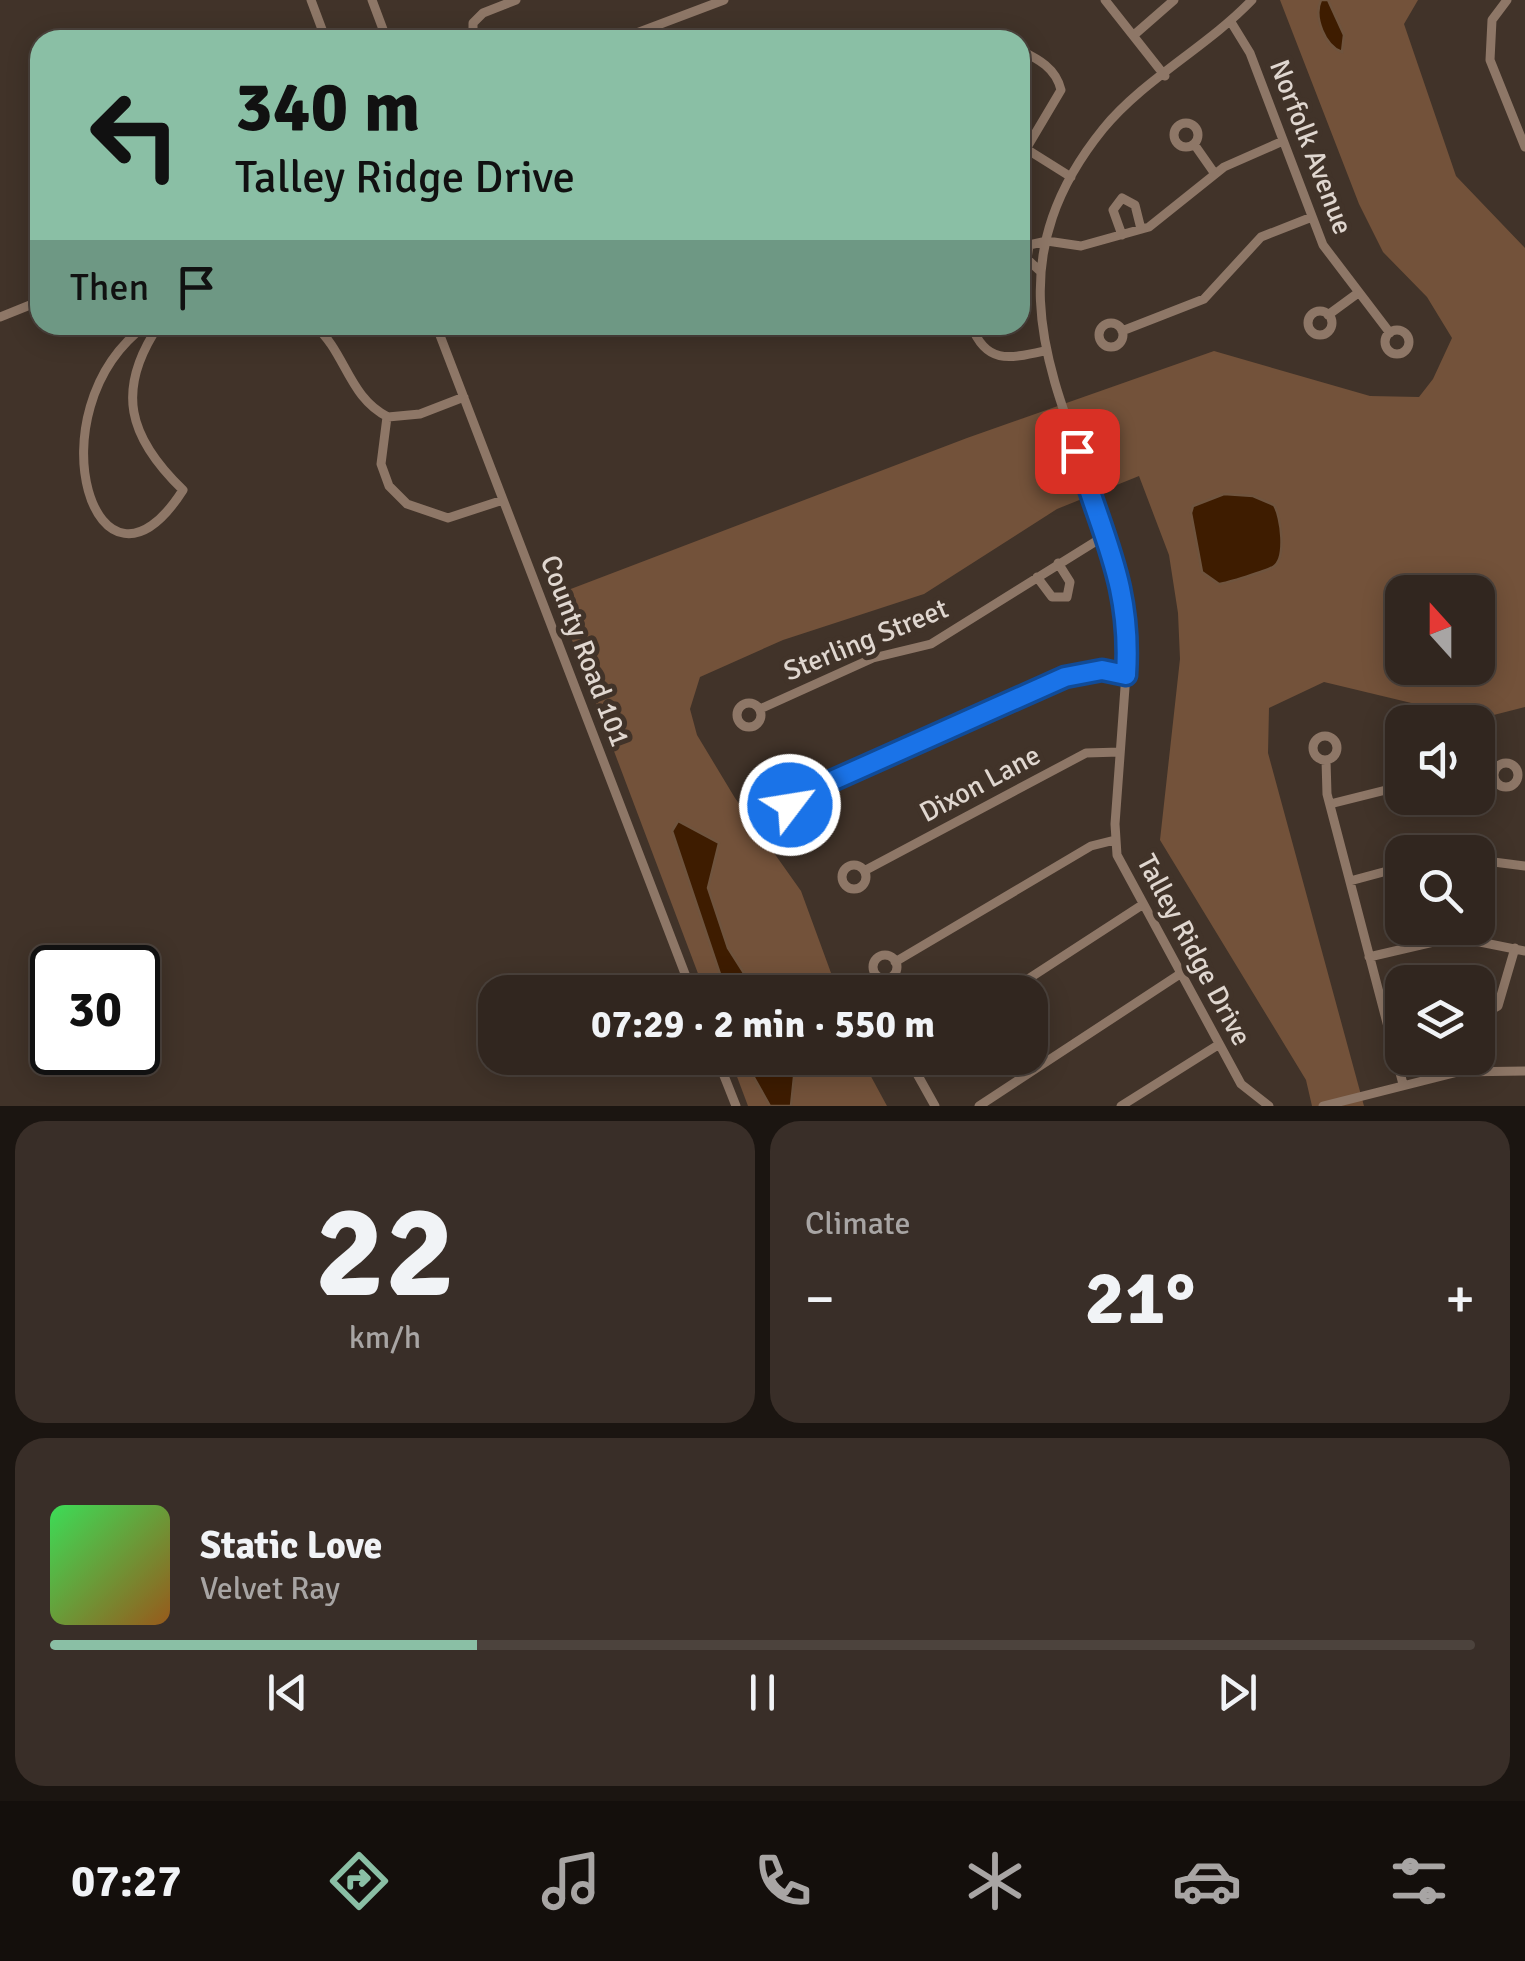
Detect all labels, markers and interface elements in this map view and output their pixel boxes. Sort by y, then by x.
street label: Norfolk Avenue [1262,55,1360,239]
text: 340 m [235,64,420,150]
icon: left [70,70,200,200]
text: Talley Ridge Drive [235,150,575,205]
icon: arrive [169,260,224,315]
text: Then [70,264,149,311]
pin [1035,409,1120,494]
icon: arrive [1050,424,1105,479]
street label: County Road 101 [533,550,637,752]
north arrow [1385,575,1495,685]
map controls [1385,575,1495,1075]
street label: Sterling Street [779,592,953,688]
button: sound [1385,705,1495,815]
street label: Dixon Lane [914,738,1046,830]
position arrow [738,753,842,857]
button: search [1385,835,1495,945]
street label: Talley Ridge Drive [1129,849,1259,1051]
speed limit sign: 30 [30,945,160,1075]
button: layers [1385,965,1495,1075]
text: 07:29 · 2 min · 550 m [591,1001,935,1048]
text: 22 [315,1173,455,1333]
text: Climate [805,1204,911,1243]
text: 21° [1085,1252,1196,1345]
text: − [805,1265,835,1333]
text: + [1445,1265,1475,1333]
text: km/h [349,1318,421,1357]
text: Static Love [200,1522,382,1569]
text: Velvet Ray [200,1569,340,1608]
icon: previous [260,1665,315,1720]
icon: pause [735,1665,790,1720]
icon: next [1210,1665,1265,1720]
icon: directions [324,1846,394,1916]
icon: music [536,1846,606,1916]
icon: phone [748,1846,818,1916]
icon: climate [960,1846,1030,1916]
icon: car [1172,1846,1242,1916]
icon: filters [1384,1846,1454,1916]
text: 07:27 [71,1854,181,1909]

